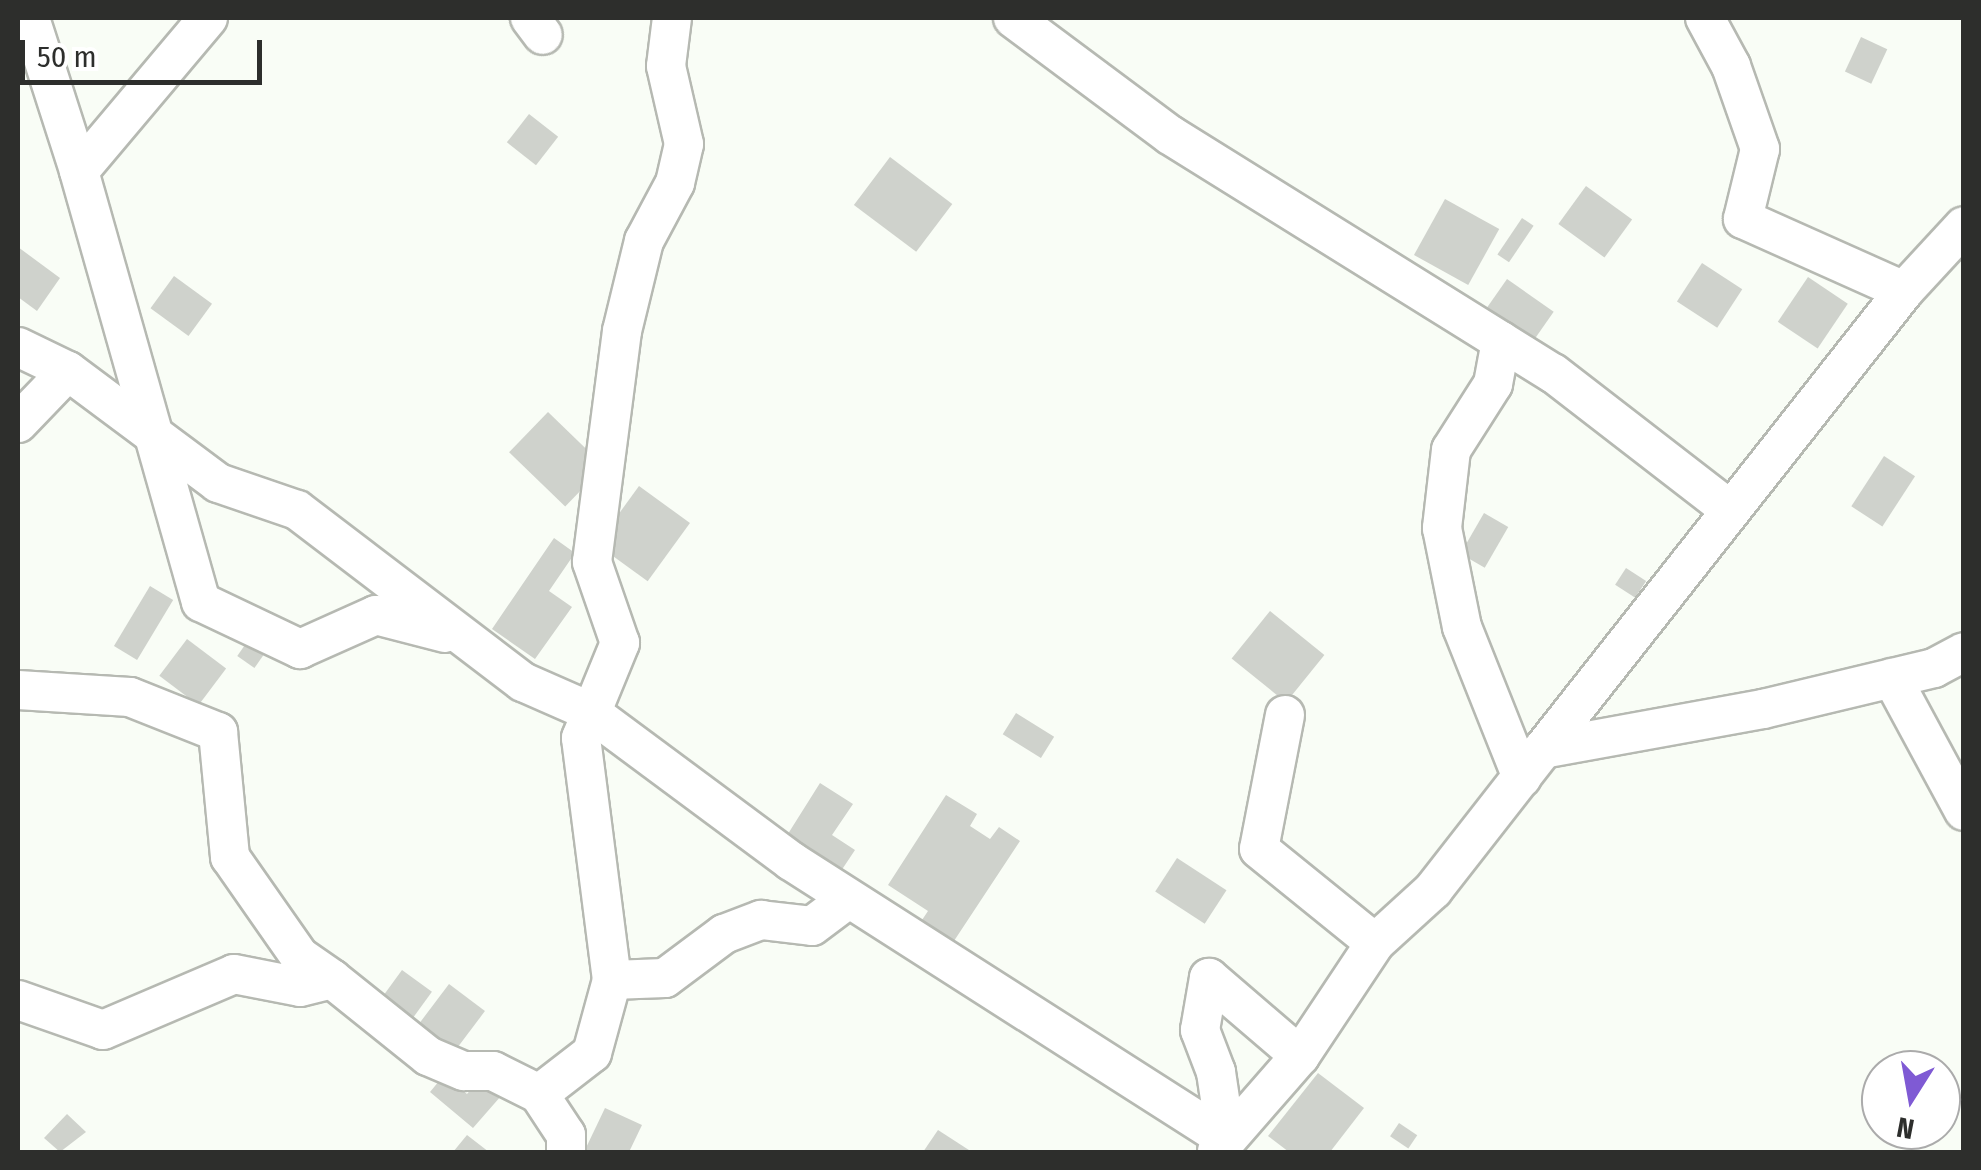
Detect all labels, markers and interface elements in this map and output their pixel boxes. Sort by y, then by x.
scale bar [25,20,268,82]
text: 50 m [37,39,97,75]
north arrow [1861,1050,1961,1150]
text: N [1894,1110,1917,1146]

